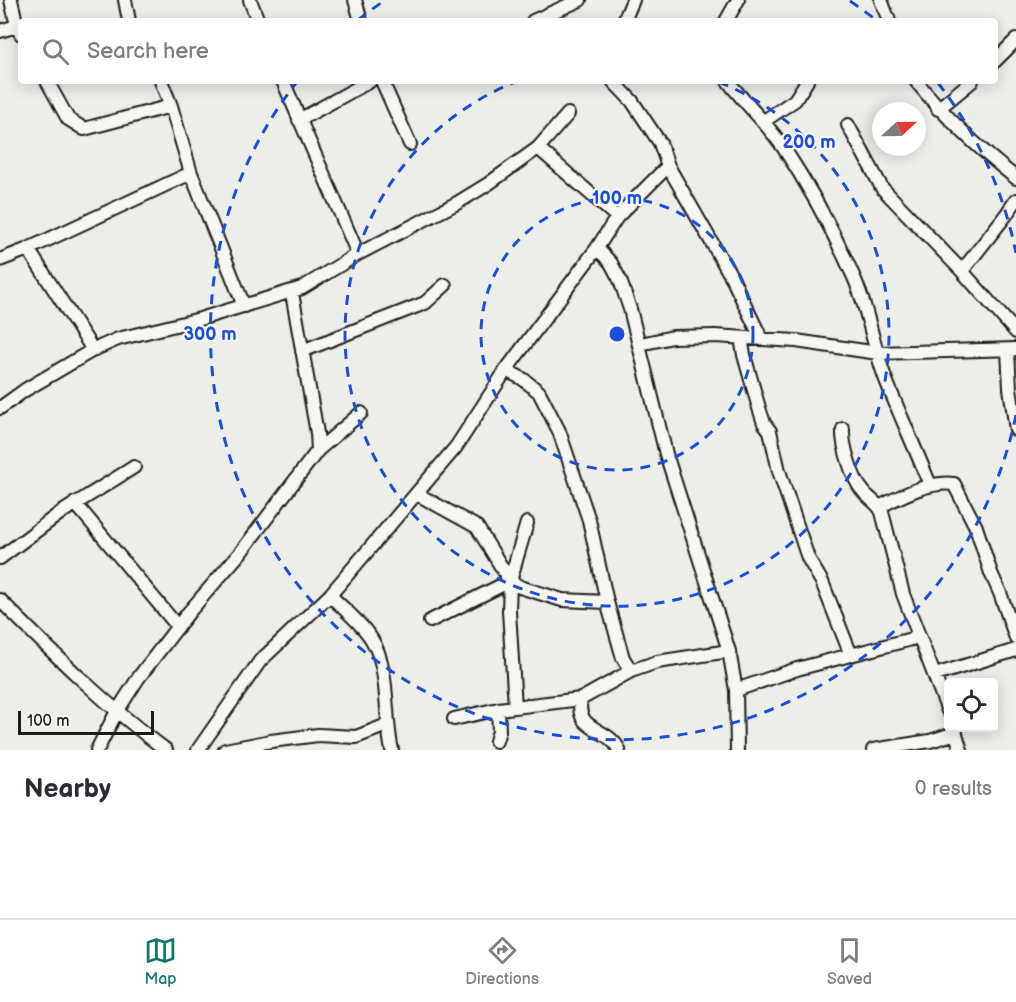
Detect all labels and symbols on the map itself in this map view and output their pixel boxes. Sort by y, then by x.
north arrow [872,102,926,156]
text: 200 m [782,132,836,153]
text: 100 m [592,188,642,209]
text: 300 m [183,324,237,345]
centre of rings [607,324,627,344]
scale bar [18,708,154,736]

